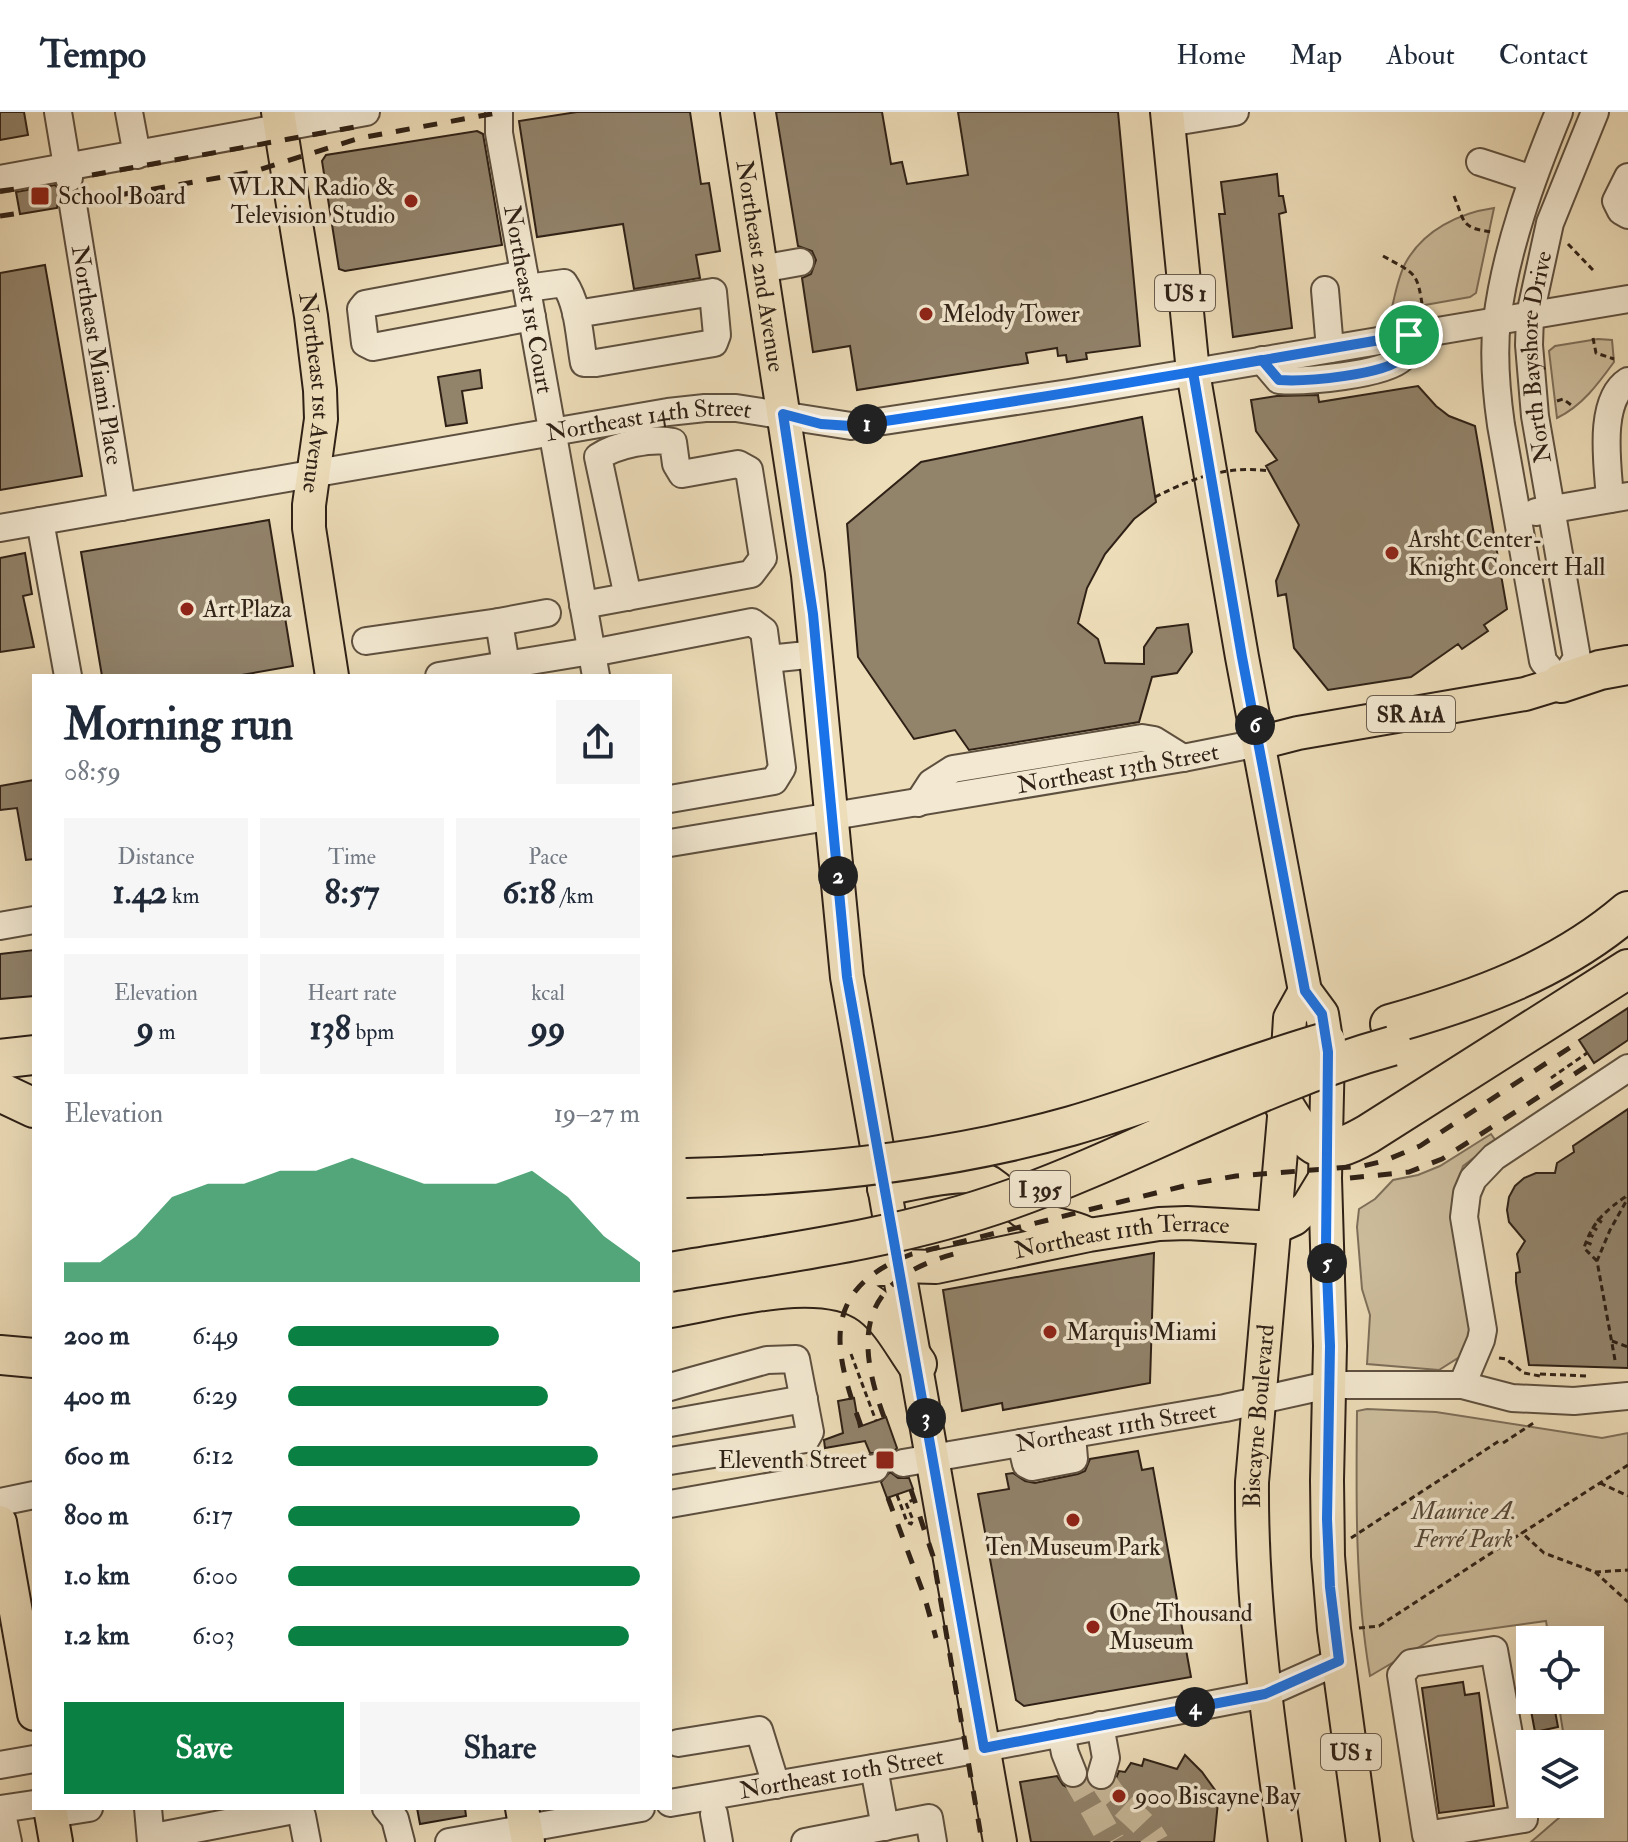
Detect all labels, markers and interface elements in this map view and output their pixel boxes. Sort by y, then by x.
text: Tempo [40,31,146,79]
text: Home [1176,38,1246,73]
text: Map [1290,38,1342,73]
text: About [1386,38,1455,73]
text: Contact [1499,38,1588,73]
street label: Northeast 2nd Avenue [729,158,792,374]
place label: WLRN Radio & Television Studio [227,172,395,231]
place label: School Board [58,181,186,212]
marker: School Board [29,185,51,207]
marker: WLRN Radio & Television Studio [402,192,420,210]
street label: Northeast 1st Court [496,203,560,396]
street label: Northeast Miami Place [64,243,130,467]
street label: North Bayshore Drive [1514,248,1560,465]
road number: US 1 [1155,275,1215,311]
street label: Northeast 1st Avenue [291,290,336,495]
place label: Melody Tower [942,299,1080,330]
pin [1375,301,1443,369]
marker: Melody Tower [917,305,935,323]
icon: arrive [1387,313,1431,357]
street label: Northeast 14th Street [543,393,754,449]
pin: 1 [847,404,887,444]
text: 1 [863,410,871,438]
place label: Arsht Center- Knight Concert Hall [1407,524,1605,583]
marker: Arsht Center- Knight Concert Hall [1383,544,1401,562]
place label: Art Plaza [202,594,293,625]
marker: Art Plaza [178,600,196,618]
road number: SR A1A [1367,696,1455,732]
text: Morning run [64,698,293,753]
button: share [556,700,640,784]
pin: 6 [1235,705,1275,745]
text: 6 [1249,711,1261,739]
street label: Northeast 13th Street [1015,736,1222,801]
text: 08:59 [64,756,121,788]
text: Distance [118,843,194,871]
text: Time [328,843,376,871]
text: Pace [528,843,568,871]
pin: 2 [818,856,858,896]
text: 2 [832,862,844,890]
text: 1.42 [113,871,167,914]
text: 8:57 [325,871,379,914]
text: 6:18 [502,871,556,914]
text: km [167,882,199,910]
text: /km [556,882,594,910]
text: Elevation [114,979,198,1007]
text: Heart rate [307,979,397,1007]
text: kcal [531,979,565,1007]
text: 9 [136,1007,154,1050]
text: 138 [310,1007,351,1050]
text: 99 [531,1007,565,1050]
text: m [154,1018,176,1046]
text: bpm [351,1018,394,1046]
text: Elevation [64,1098,163,1130]
text: 19–27 m [554,1098,640,1130]
road number: I 395 [1010,1171,1070,1207]
street label: Northeast 11th Terrace [1011,1208,1230,1266]
pin: 5 [1307,1243,1347,1283]
text: 5 [1322,1249,1332,1277]
place label: Marquis Miami [1066,1317,1217,1348]
text: 200 m [64,1320,129,1352]
text: 6:49 [192,1320,239,1352]
marker: Marquis Miami [1041,1323,1059,1341]
street label: Biscayne Boulevard [1237,1323,1282,1508]
text: 400 m [64,1380,130,1412]
text: 6:29 [192,1380,238,1412]
street label: Northeast 11th Street [1013,1395,1219,1460]
pin: 3 [906,1398,946,1438]
text: 3 [922,1404,930,1432]
text: 600 m [64,1440,129,1472]
text: 6:12 [192,1440,234,1472]
place label: Eleventh Street [718,1445,867,1476]
marker: Eleventh Street [874,1449,896,1471]
park label: Maurice A. Ferré Park [1410,1496,1516,1555]
text: 800 m [64,1500,129,1532]
text: 6:17 [192,1500,233,1532]
marker: Ten Museum Park [1064,1511,1082,1529]
place label: Ten Museum Park [985,1532,1161,1563]
text: 1.0 km [64,1560,130,1592]
text: 6:00 [192,1560,238,1592]
place label: One Thousand Museum [1109,1598,1253,1657]
marker: One Thousand Museum [1084,1618,1102,1636]
text: 1.2 km [64,1620,130,1652]
text: 6:03 [192,1620,235,1652]
map controls [1516,1626,1604,1818]
button: locate [1516,1626,1604,1714]
pin: 4 [1175,1687,1215,1727]
text: 4 [1189,1693,1201,1721]
button: Save [64,1702,344,1794]
button: Share [360,1702,640,1794]
button: layers [1516,1730,1604,1818]
road number: US 1 [1321,1734,1381,1770]
street label: Northeast 10th Street [737,1741,946,1807]
place label: 900 Biscayne Bay [1133,1781,1301,1812]
marker: 900 Biscayne Bay [1110,1787,1128,1805]

